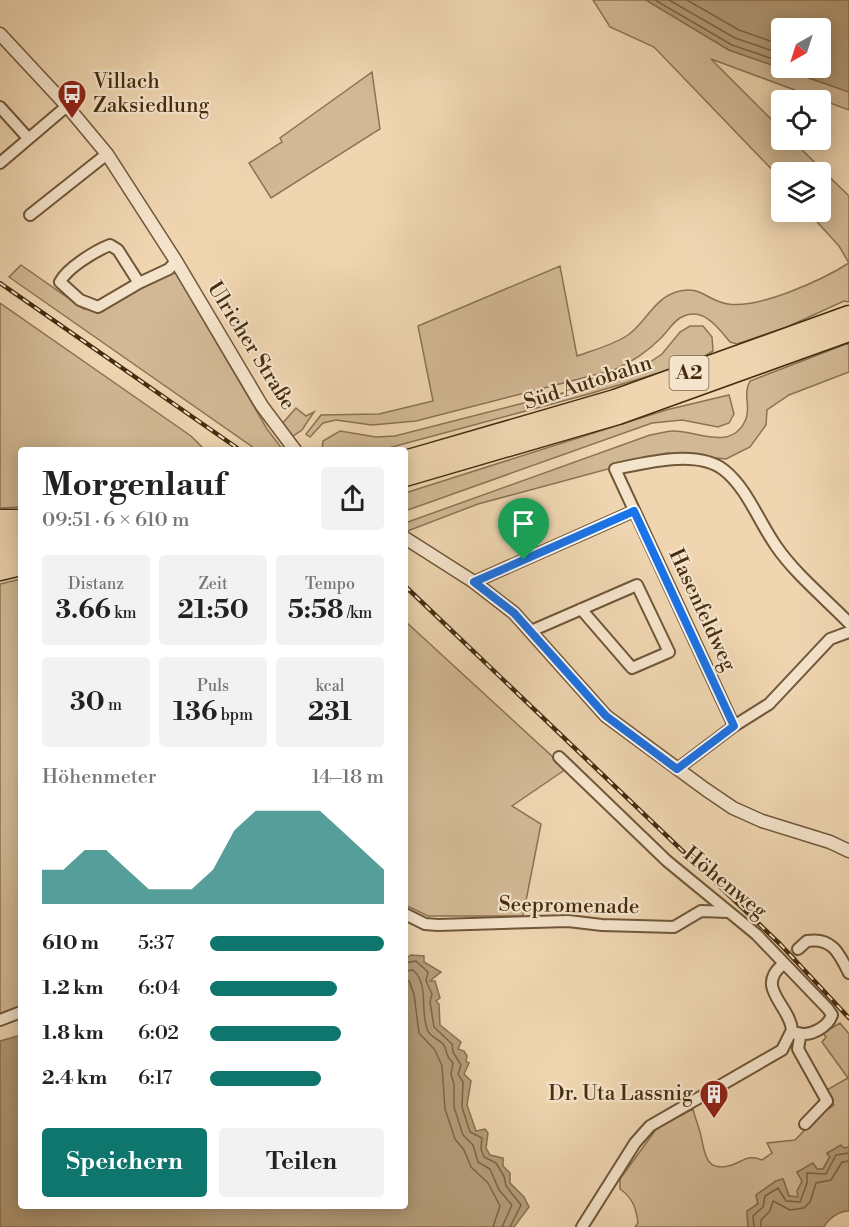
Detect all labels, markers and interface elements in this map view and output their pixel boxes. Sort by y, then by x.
north arrow [771,18,831,78]
map controls [771,18,831,222]
place label: Villach Zaksiedlung [92,69,209,119]
bus stop icon: Villach Zaksiedlung [56,78,88,120]
button: locate [771,90,831,150]
button: layers [771,162,831,222]
street label: Ulricher Straße [201,277,301,415]
street label: Süd Autobahn [521,350,656,416]
road number: A2 [670,356,708,390]
text: Morgenlauf [42,465,225,506]
button: share [321,467,384,530]
pin [498,498,549,560]
icon: arrive [507,507,540,540]
text: 09:51 · 6 × 610 m [42,508,189,533]
street label: Hasenfeldweg [662,545,742,675]
text: Distanz [68,574,124,594]
text: Zeit [198,574,228,594]
text: Tempo [305,574,355,594]
text: 3.66 [55,594,111,626]
text: 21:50 [177,594,249,626]
text: 5:58 [288,594,344,626]
text: km [111,603,137,623]
text: /km [344,603,372,623]
text: Puls [197,676,229,696]
text: kcal [315,676,345,696]
text: 30 [70,686,105,718]
text: m [105,695,122,715]
text: 136 [173,696,217,728]
text: 231 [308,696,352,728]
text: bpm [217,705,253,725]
text: Höhenmeter [42,765,156,790]
text: 14–18 m [311,765,384,790]
street label: Höhenweg [678,841,772,925]
street label: Seepromenade [498,892,640,920]
text: 610 m [42,931,99,956]
text: 5:37 [138,931,174,956]
text: 1.2 km [42,976,104,1001]
text: 6:04 [138,976,180,1001]
text: 1.8 km [42,1021,104,1046]
text: 6:02 [138,1021,179,1046]
text: 2.4 km [42,1066,107,1091]
text: 6:17 [138,1066,172,1091]
building icon: Dr. Uta Lassnig [698,1078,730,1120]
place label: Dr. Uta Lassnig [548,1081,693,1107]
button: Speichern [42,1128,207,1197]
button: Teilen [219,1128,384,1197]

